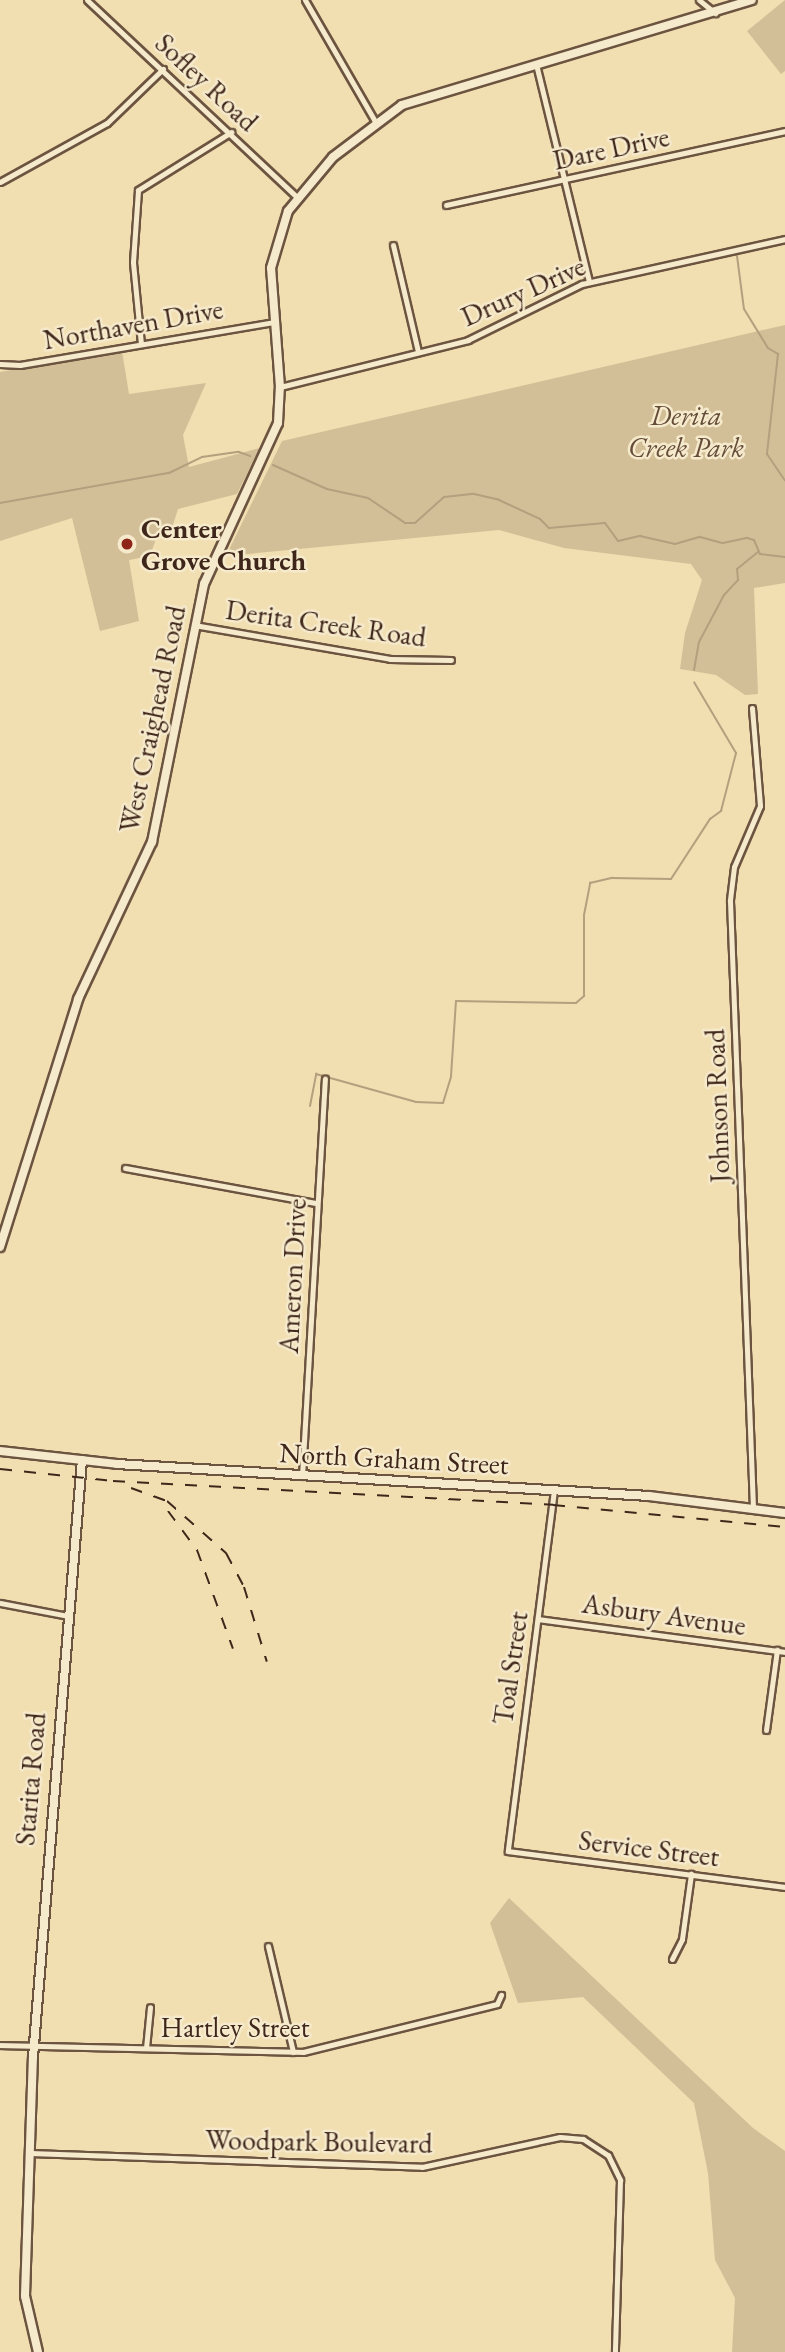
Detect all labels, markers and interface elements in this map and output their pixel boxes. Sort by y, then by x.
street label: Sofley Road [149,26,265,138]
street label: Dare Drive [550,119,672,177]
street label: Drury Drive [456,249,590,333]
street label: Northaven Drive [41,292,225,356]
park label: Derita Creek Park [628,398,744,464]
place label: Center Grove Church [141,511,306,577]
marker: Center Grove Church [119,536,135,552]
street label: Derita Creek Road [224,592,428,654]
street label: West Craighead Road [111,602,193,836]
street label: Johnson Road [698,1028,736,1184]
street label: Ameron Drive [271,1197,313,1355]
street label: North Graham Street [278,1435,510,1481]
street label: Asbury Avenue [580,1586,748,1642]
street label: Toal Street [485,1609,535,1727]
street label: Starita Road [7,1711,53,1847]
street label: Service Street [577,1823,721,1873]
street label: Hartley Street [160,2010,310,2044]
street label: Woodpark Boulevard [205,2122,433,2160]

